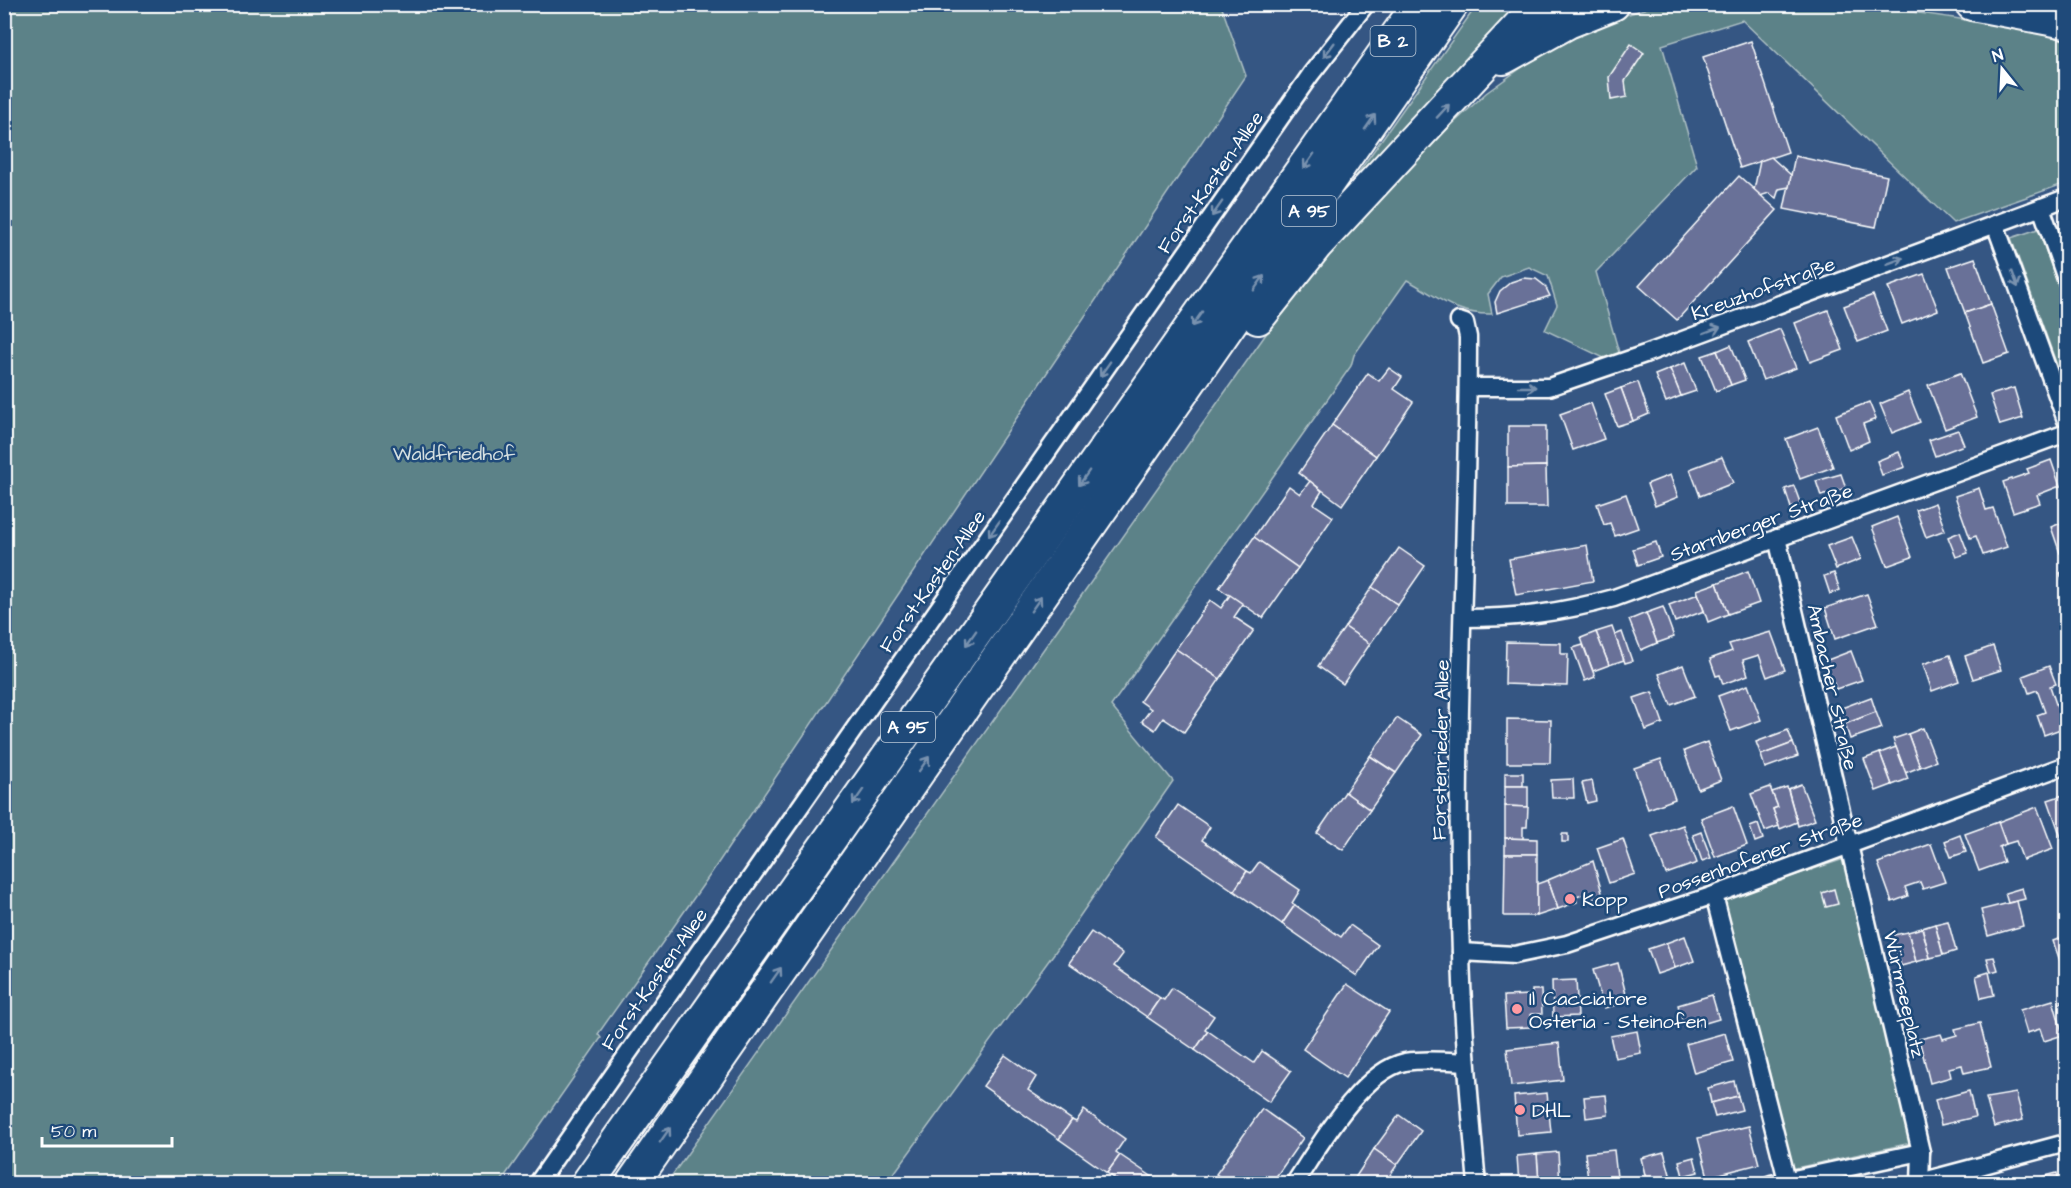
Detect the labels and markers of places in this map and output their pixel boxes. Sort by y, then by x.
place label: Kopp [1582,886,1628,914]
marker: Kopp [1563,892,1577,906]
place label: Il Cacciatore Osteria - Steinofen [1529,985,1707,1036]
marker: Il Cacciatore Osteria - Steinofen [1510,1002,1524,1016]
place label: DHL [1532,1097,1571,1125]
marker: DHL [1513,1103,1527,1117]

